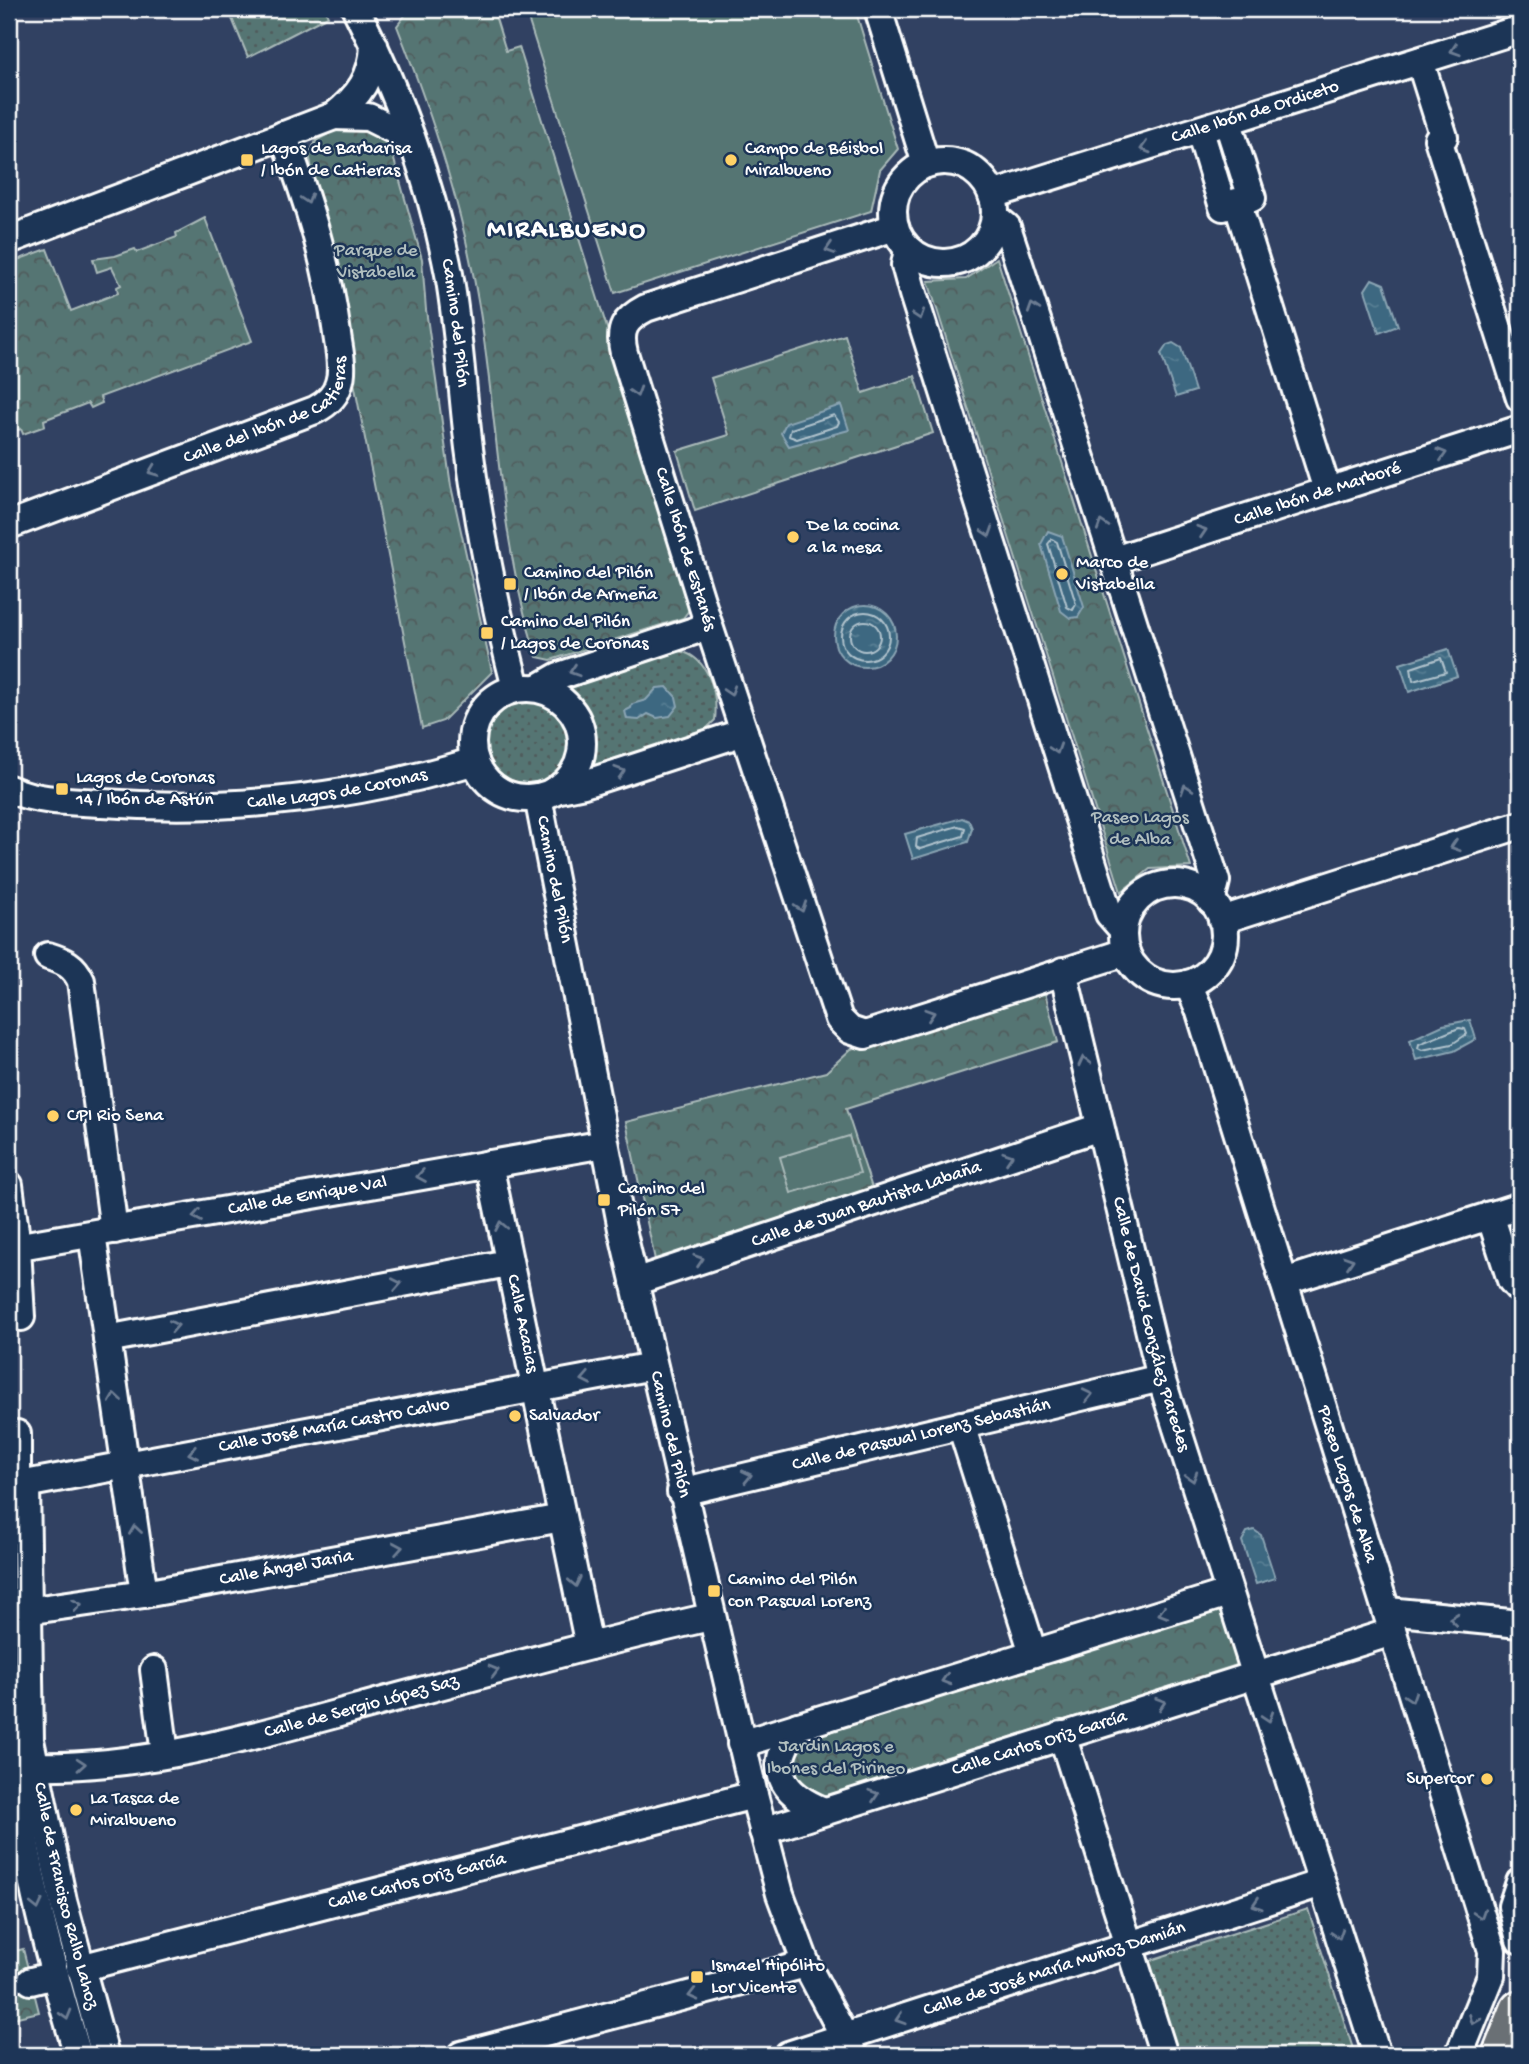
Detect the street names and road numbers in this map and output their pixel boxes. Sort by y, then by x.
street label: Calle Ibón de Ordiceto [1169,75,1342,149]
street label: Camino del Pilón [435,257,474,388]
street label: Calle del Ibón de Catieras [180,355,353,470]
street label: Calle Ibón de Marboré [1231,457,1404,532]
street label: Calle Ibón de Estanés [649,464,722,635]
street label: Calle Lagos de Coronas [246,763,431,815]
street label: Camino del Pilón [530,814,578,945]
street label: Calle de Juan Bautista Labaña [749,1155,986,1254]
street label: Calle de Enrique Val [226,1171,389,1221]
street label: Calle de David González Paredes [1106,1195,1196,1455]
street label: Calle Acacias [501,1272,544,1376]
street label: Camino del Pilón [644,1369,696,1500]
street label: Calle José María Castro Calvo [217,1393,452,1459]
street label: Calle de Pascual Lorenz Sebastián [790,1393,1053,1477]
street label: Paseo Lagos de Alba [1311,1402,1382,1567]
street label: Calle Ángel Jaria [218,1544,356,1592]
street label: Calle de Sergio López Saz [262,1669,462,1744]
street label: Calle Carlos Oriz García [949,1705,1131,1782]
street label: Calle de Francisco Rallo Lahoz [27,1780,104,2013]
street label: Calle Carlos Oriz García [326,1847,510,1915]
street label: Calle de José María Muñoz Damián [921,1916,1188,2022]

